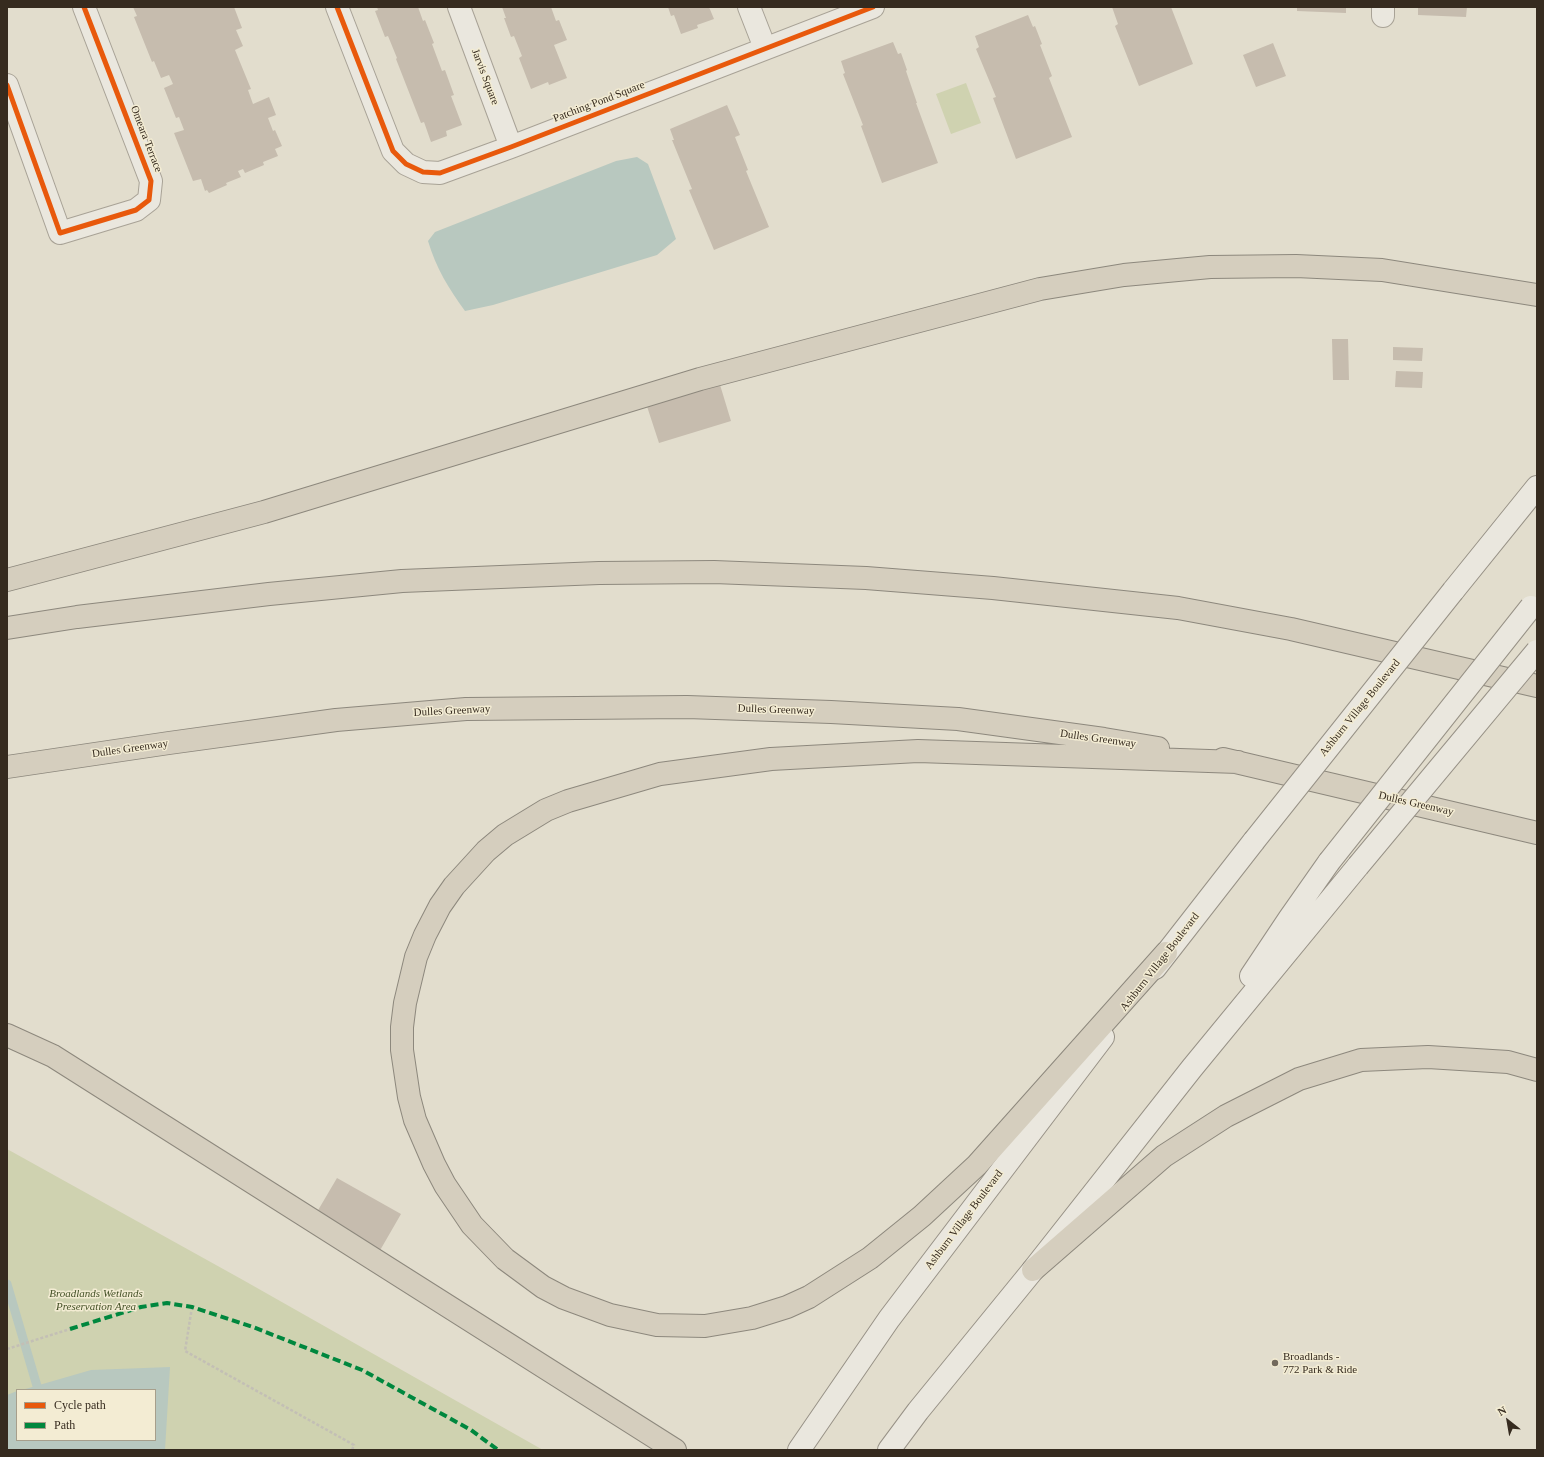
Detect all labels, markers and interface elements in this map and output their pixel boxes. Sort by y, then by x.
street label: Jarvis Square [468,47,502,107]
street label: Patching Pond Square [551,78,647,126]
street label: Omeara Terrace [127,104,165,174]
street label: Ashburn Village Boulevard [1317,657,1403,759]
street label: Dulles Greenway [413,702,491,720]
street label: Dulles Greenway [737,702,815,718]
street label: Dulles Greenway [1059,727,1137,751]
street label: Dulles Greenway [91,737,169,761]
street label: Dulles Greenway [1377,789,1455,819]
street label: Ashburn Village Boulevard [1118,910,1202,1014]
street label: Ashburn Village Boulevard [922,1168,1006,1272]
park label: Broadlands Wetlands Preservation Area [49,1287,143,1313]
place label: Broadlands - 772 Park & Ride [1283,1350,1357,1376]
marker: Broadlands - 772 Park & Ride [1270,1358,1280,1368]
legend [16,1389,156,1441]
text: Cycle path [54,1398,106,1412]
north arrow [1488,1401,1528,1441]
text: N [1495,1404,1508,1418]
text: Path [54,1418,75,1432]

